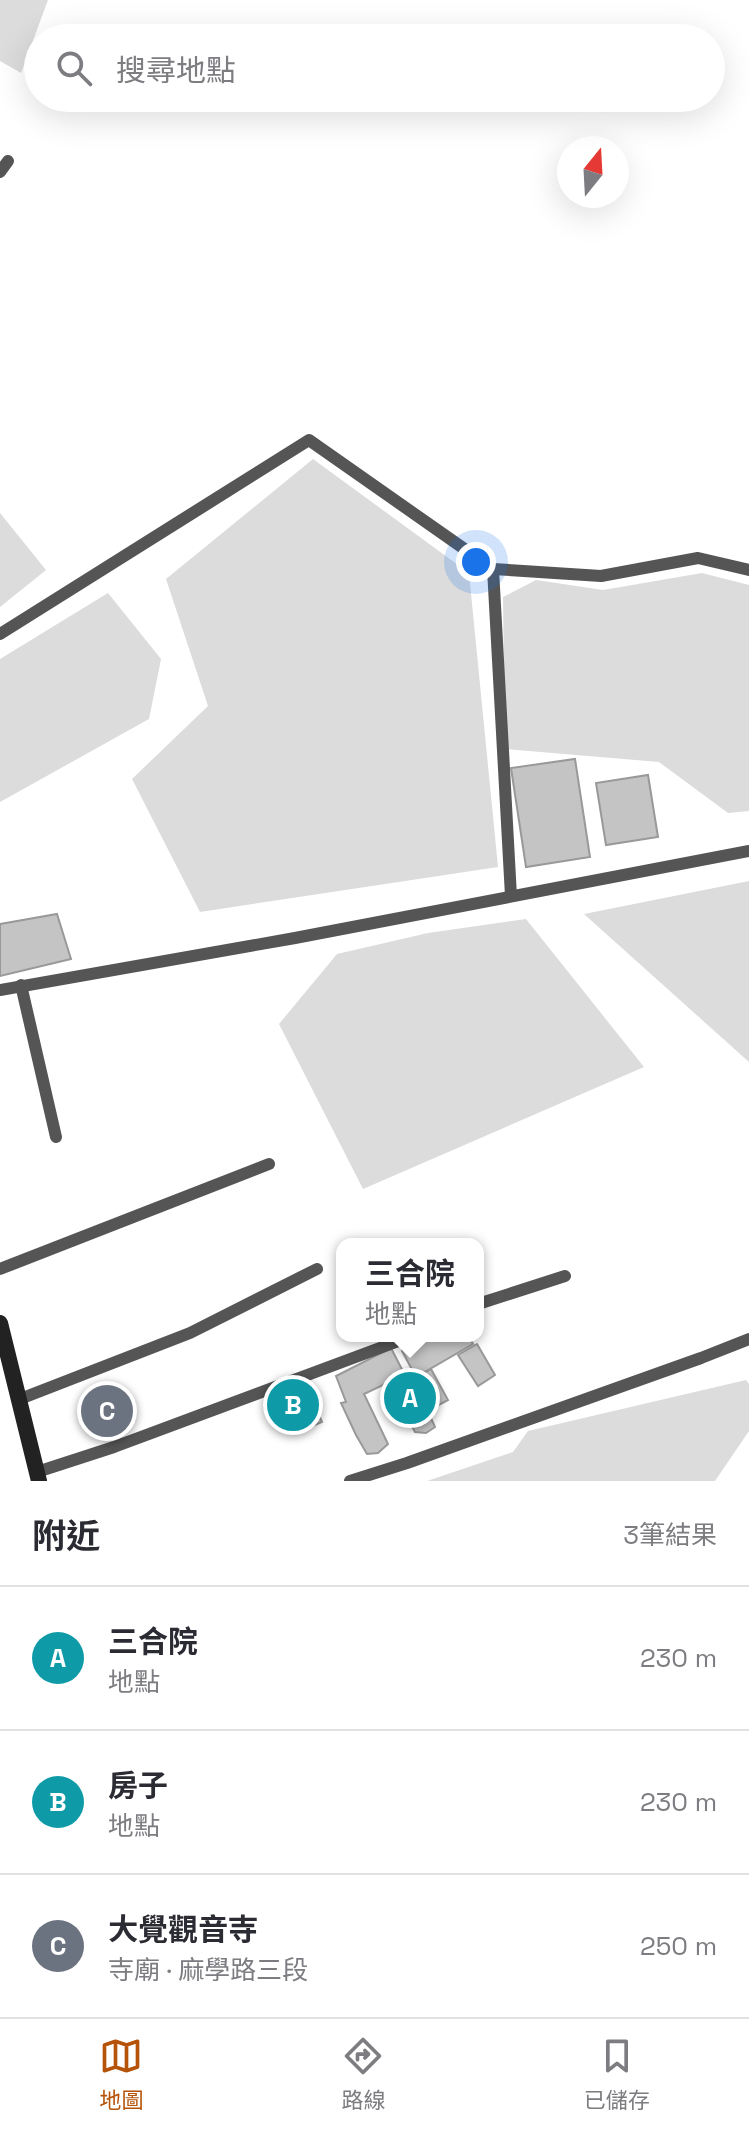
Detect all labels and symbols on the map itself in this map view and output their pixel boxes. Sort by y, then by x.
north arrow [557,136,629,208]
your location [456,542,496,582]
pin: A [384,1368,436,1428]
pin: B [267,1375,319,1435]
pin: C [81,1381,133,1441]

